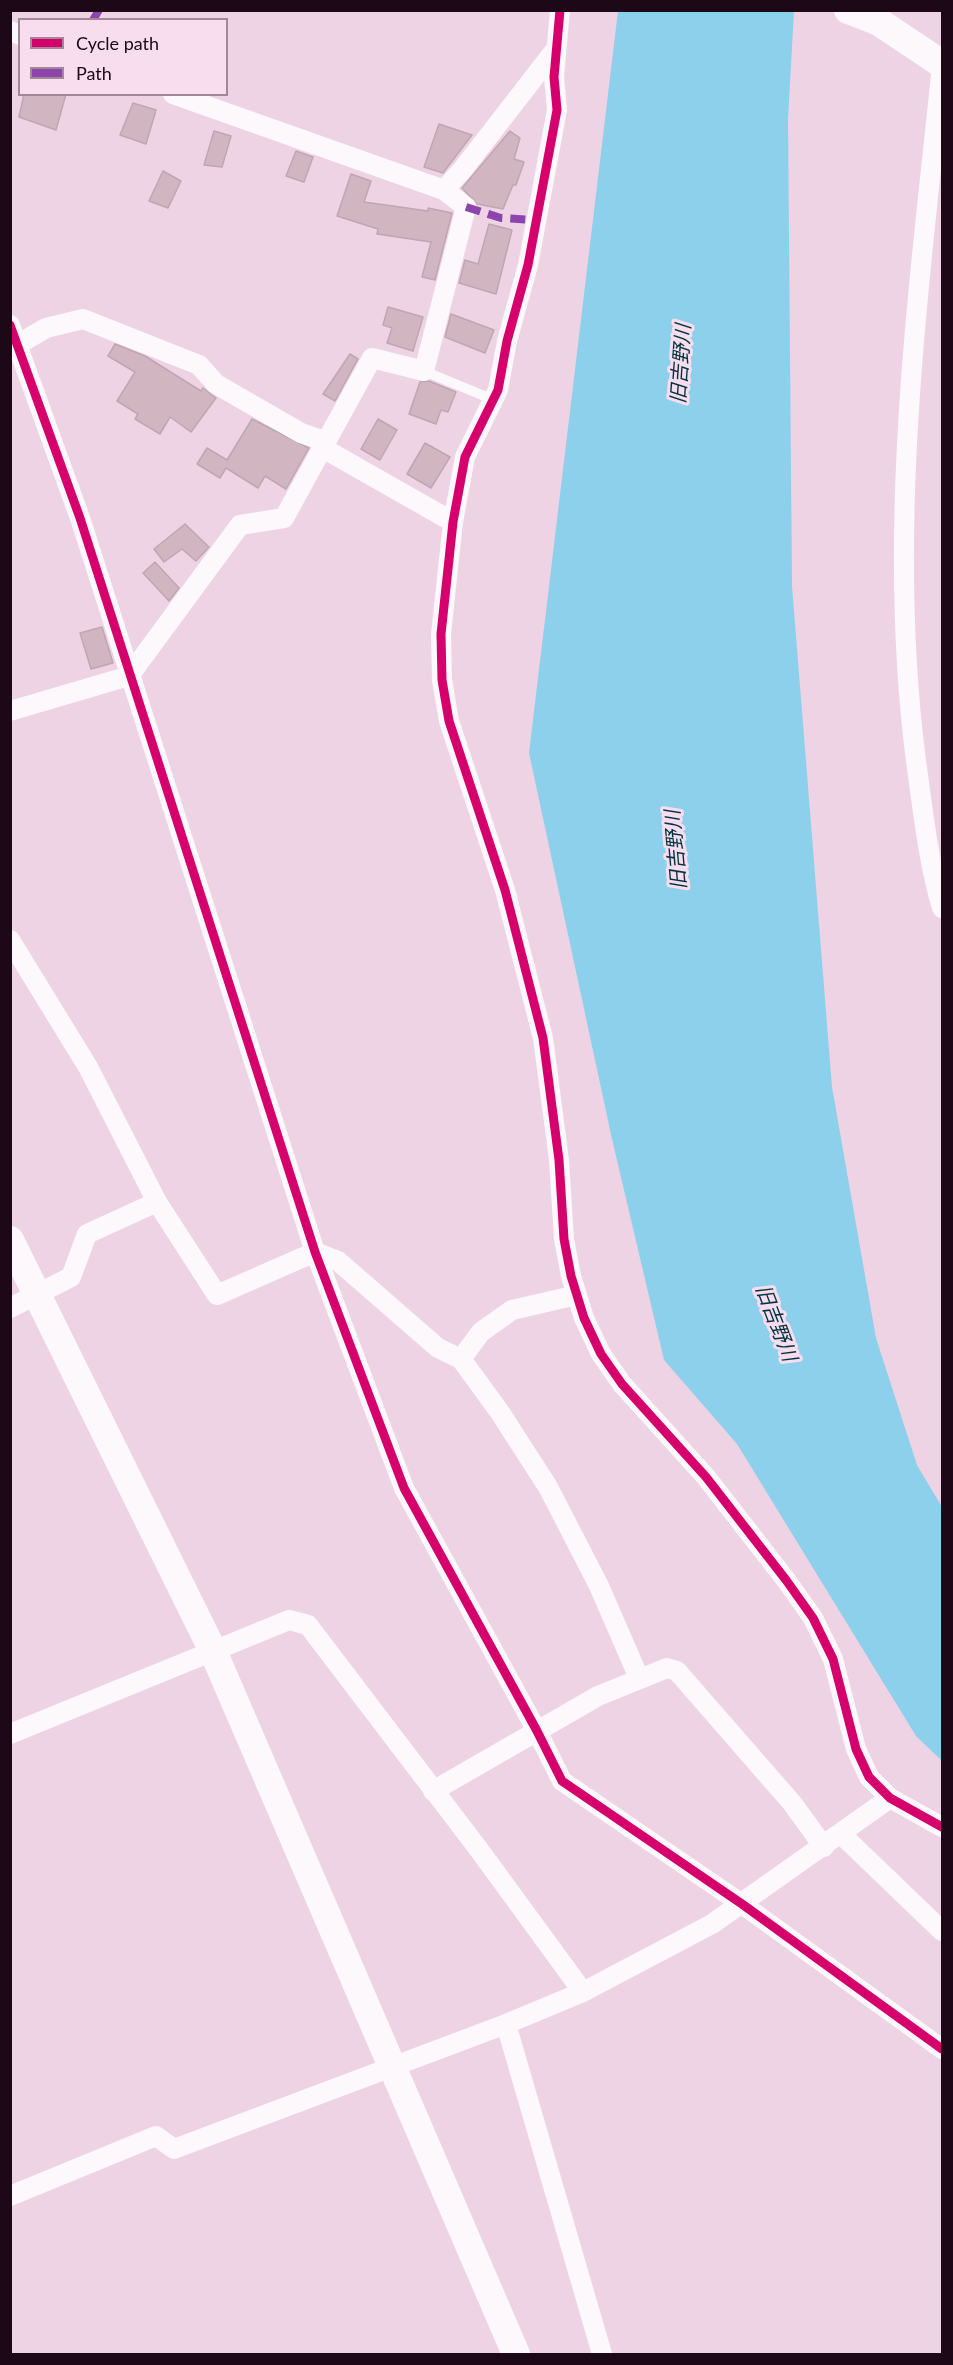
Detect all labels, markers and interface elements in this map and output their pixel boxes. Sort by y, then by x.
legend [18,18,228,96]
text: Cycle path [76,32,159,54]
text: Path [76,62,112,84]
water label: 旧吉野川 [666,323,696,405]
water label: 旧吉野川 [661,809,691,891]
water label: 旧吉野川 [750,1281,802,1365]

